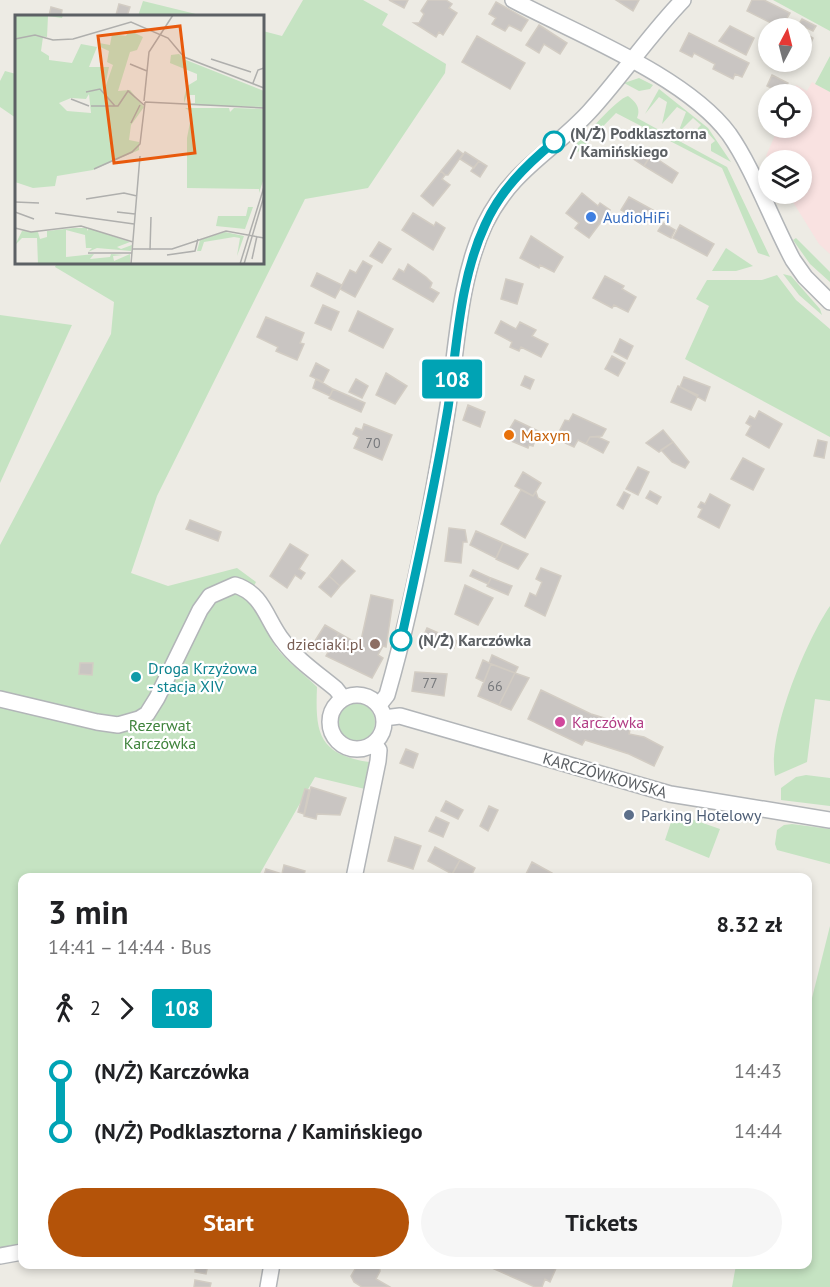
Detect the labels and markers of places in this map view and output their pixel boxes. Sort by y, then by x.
place label: (N/Ż) Podklasztorna / Kamińskiego [569,123,707,161]
marker: (N/Ż) Podklasztorna / Kamińskiego [543,131,565,153]
place label: AudioHiFi [603,207,670,227]
marker: AudioHiFi [584,210,598,224]
place label: Maxym [521,425,570,445]
marker: Maxym [502,428,516,442]
marker: (N/Ż) Karczówka [390,629,412,651]
place label: (N/Ż) Karczówka [418,630,531,650]
place label: dzieciaki.pl [287,634,363,654]
marker: dzieciaki.pl [368,637,382,651]
place label: Droga Krzyżowa - stacja XIV [148,658,257,696]
marker: Droga Krzyżowa - stacja XIV [129,670,143,684]
place label: Karczówka [572,712,644,732]
marker: Karczówka [553,715,567,729]
place label: Parking Hotelowy [641,805,762,825]
marker: Parking Hotelowy [622,808,636,822]

